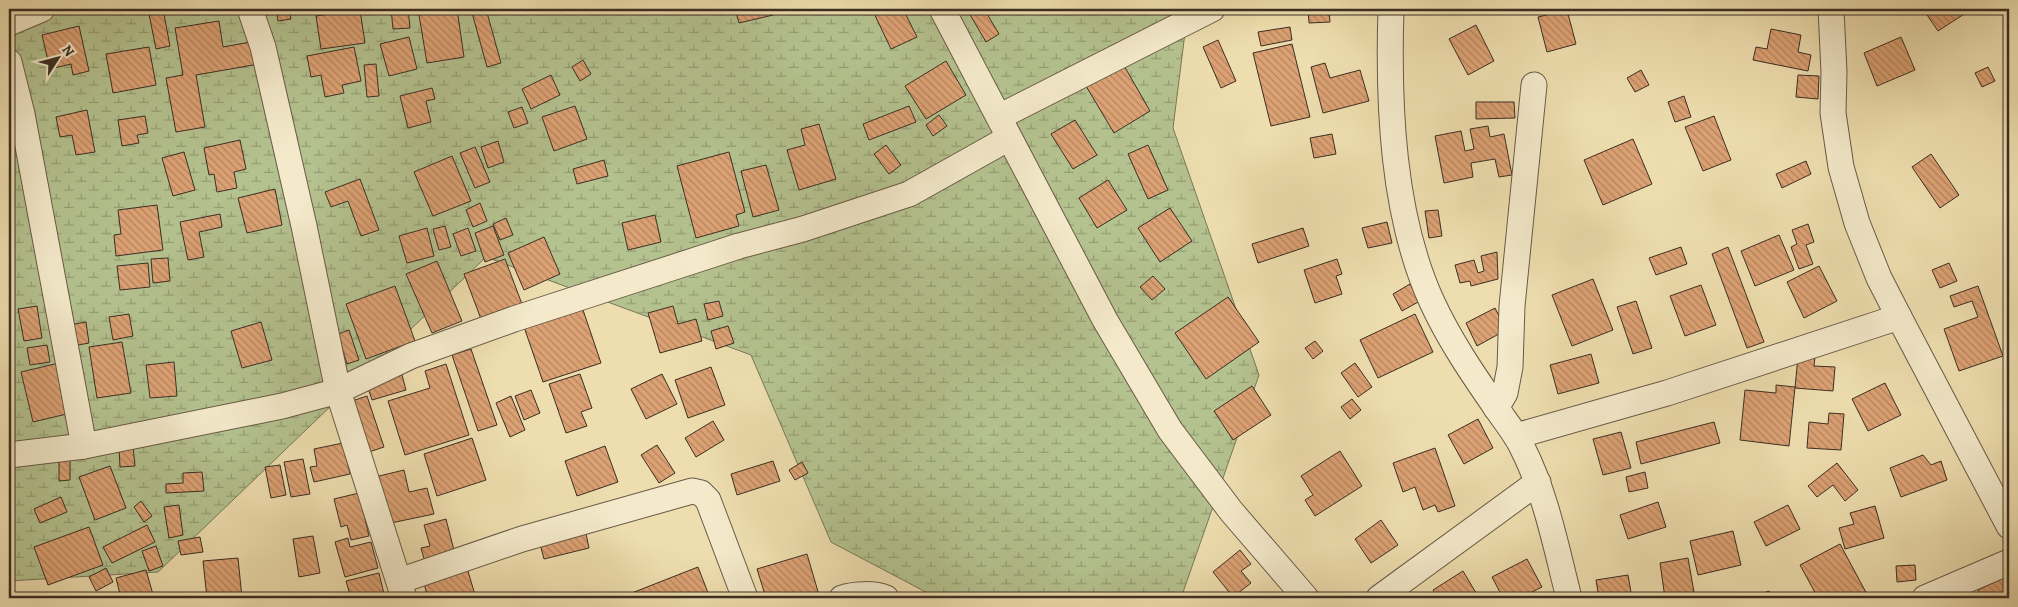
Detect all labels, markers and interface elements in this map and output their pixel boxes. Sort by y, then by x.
north arrow [32,32,82,82]
text: N [57,41,79,60]

